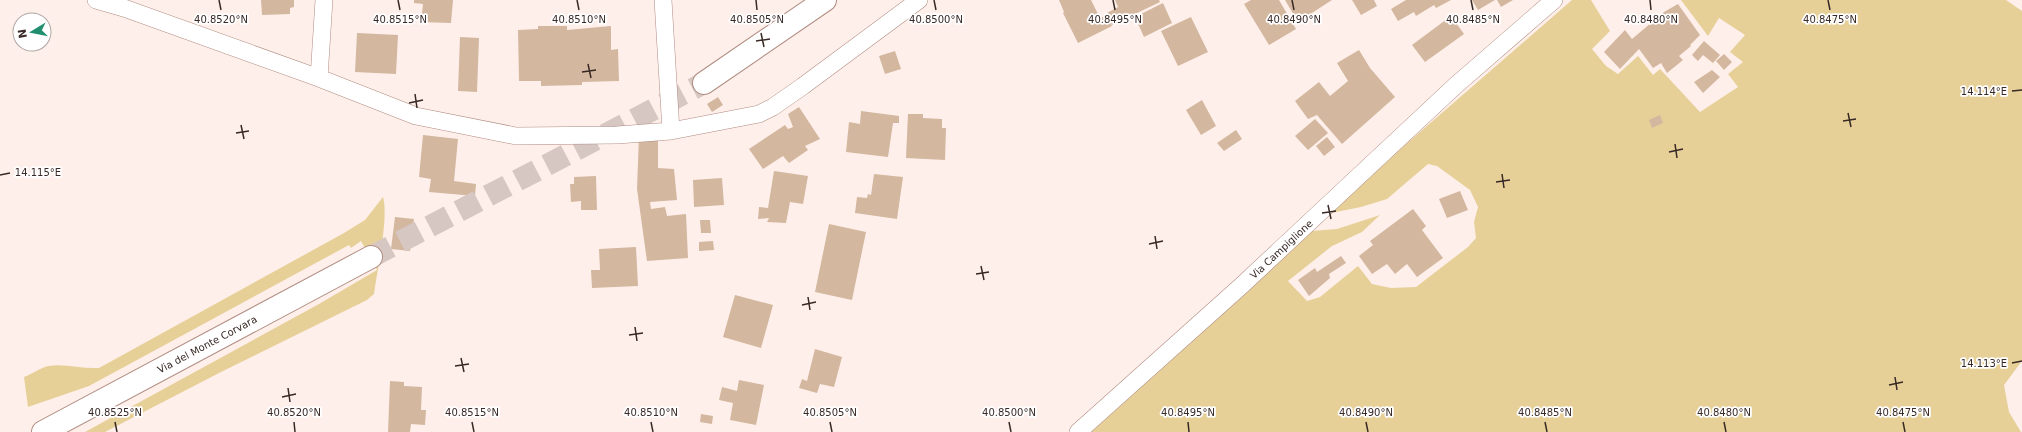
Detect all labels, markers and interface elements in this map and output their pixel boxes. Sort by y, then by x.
north arrow [12,12,52,52]
text: 40.8520°N [194,14,248,25]
text: 40.8515°N [373,14,427,25]
text: 40.8510°N [552,14,606,25]
text: 40.8505°N [730,14,784,25]
text: 40.8500°N [909,14,963,25]
text: 40.8495°N [1088,14,1142,25]
text: 40.8490°N [1267,14,1321,25]
text: 40.8485°N [1446,14,1500,25]
text: 40.8480°N [1624,14,1678,25]
text: 40.8475°N [1803,14,1857,25]
text: N [15,28,30,39]
text: 14.114°E [1961,86,2007,97]
text: 14.115°E [15,167,61,178]
street label: Via Campiglione [1248,218,1315,281]
street label: Via del Monte Corvara [156,314,259,375]
text: 14.113°E [1961,358,2007,369]
text: 40.8525°N [88,407,142,418]
text: 40.8520°N [267,407,321,418]
text: 40.8515°N [445,407,499,418]
text: 40.8510°N [624,407,678,418]
text: 40.8505°N [803,407,857,418]
text: 40.8500°N [982,407,1036,418]
text: 40.8495°N [1161,407,1215,418]
text: 40.8490°N [1339,407,1393,418]
text: 40.8485°N [1518,407,1572,418]
text: 40.8480°N [1697,407,1751,418]
text: 40.8475°N [1876,407,1930,418]

